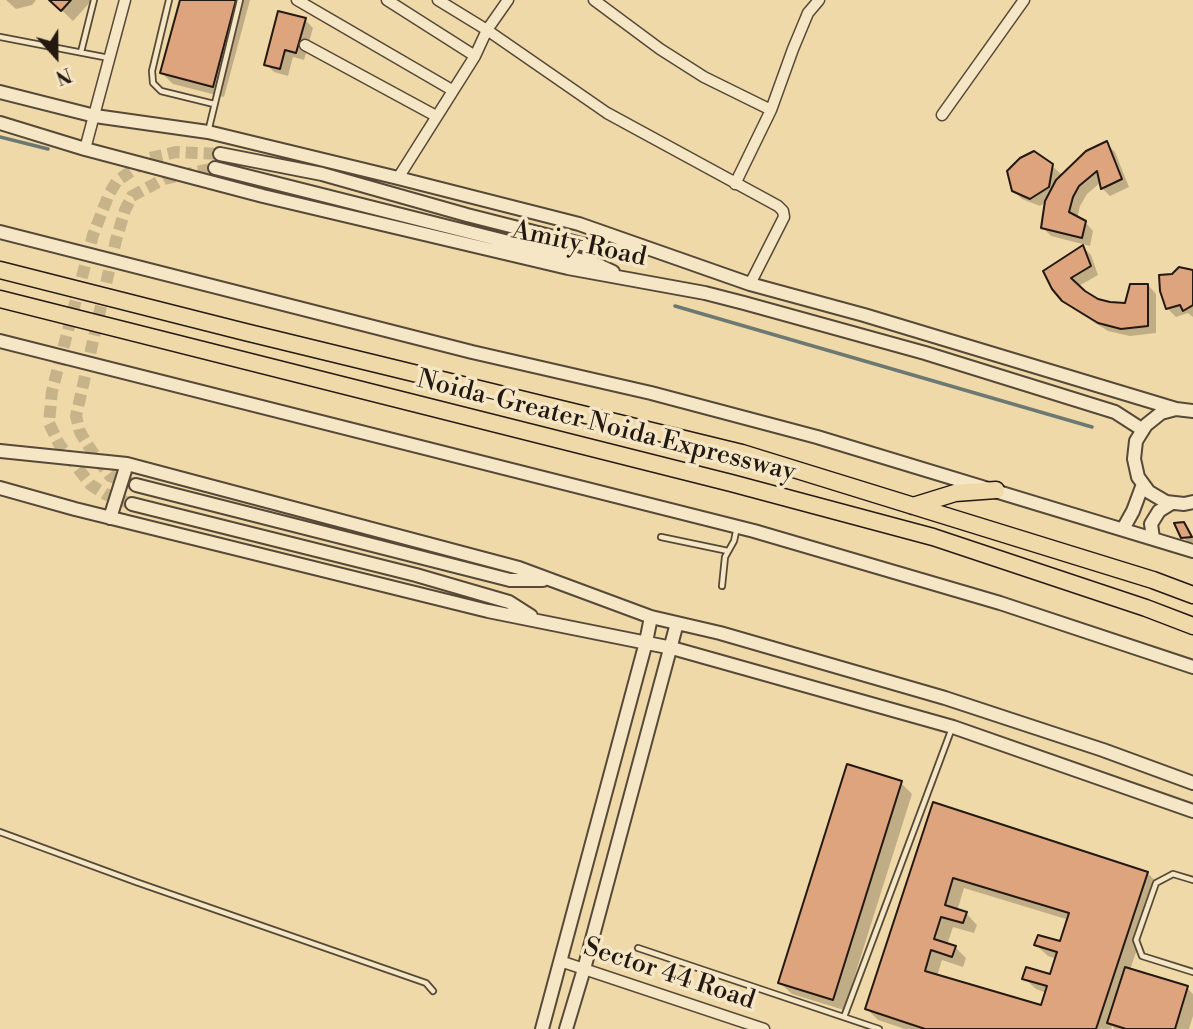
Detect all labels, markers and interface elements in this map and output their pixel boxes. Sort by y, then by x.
north arrow [21,21,91,91]
text: N [52,62,75,90]
street label: Amity Road [509,216,649,274]
street label: Noida-Greater Noida Expressway [414,365,798,489]
street label: Sector 44 Road [579,933,759,1017]

